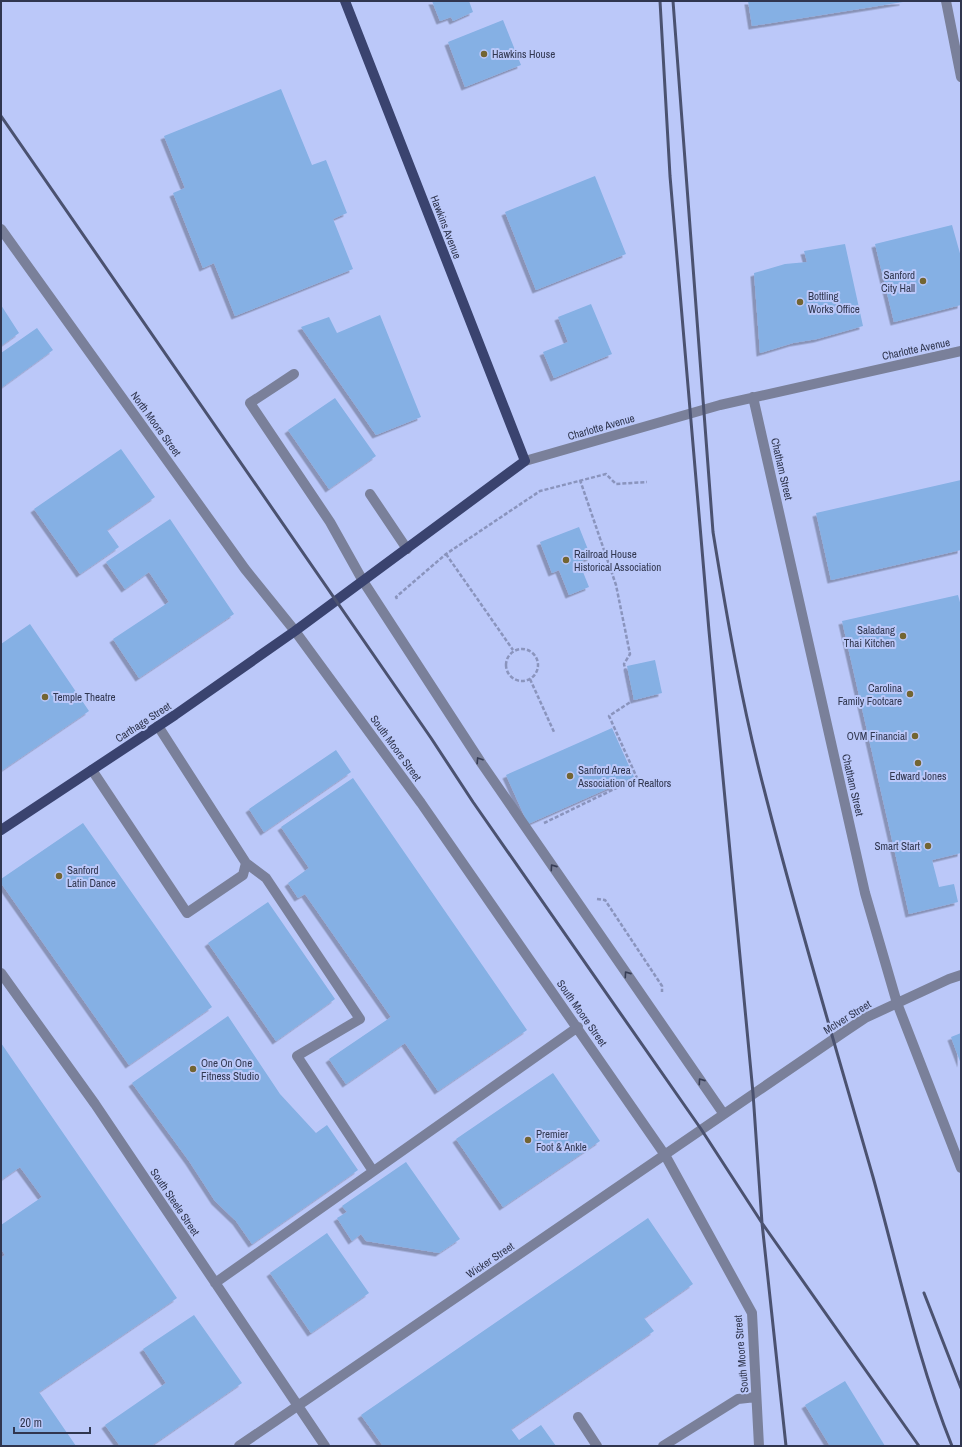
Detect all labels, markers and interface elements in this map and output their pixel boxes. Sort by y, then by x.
place label: Hawkins House [492,47,555,61]
marker: Hawkins House [479,49,489,59]
street label: Hawkins Avenue [427,193,465,261]
place label: Sanford City Hall [881,268,915,295]
marker: Sanford City Hall [918,276,928,286]
place label: Bottling Works Office [808,289,860,316]
marker: Bottling Works Office [795,297,805,307]
street label: Charlotte Avenue [881,335,951,363]
street label: North Moore Street [128,389,184,460]
street label: Charlotte Avenue [566,411,636,443]
street label: Chatham Street [768,437,796,502]
place label: Railroad House Historical Association [574,547,661,574]
marker: Railroad House Historical Association [561,555,571,565]
place label: Saladang Thai Kitchen [844,623,895,650]
marker: Saladang Thai Kitchen [898,631,908,641]
place label: Carolina Family Footcare [838,681,902,708]
marker: Carolina Family Footcare [905,689,915,699]
place label: Temple Theatre [53,690,116,704]
marker: Temple Theatre [40,692,50,702]
street label: Carthage Street [112,699,174,745]
street label: South Moore Street [367,712,425,784]
place label: OVM Financial [847,729,907,743]
marker: OVM Financial [910,731,920,741]
street label: Chatham Street [839,753,867,818]
one-way arrow [476,757,484,764]
marker: Edward Jones [913,758,923,768]
place label: Sanford Area Association of Realtors [577,763,672,790]
place label: Edward Jones [889,769,947,783]
marker: Sanford Area Association of Realtors [565,771,575,781]
place label: Smart Start [874,839,920,853]
marker: Smart Start [923,841,933,851]
place label: Sanford Latin Dance [67,863,116,890]
one-way arrow [550,864,558,871]
marker: Sanford Latin Dance [54,871,64,881]
one-way arrow [624,971,632,978]
street label: South Moore Street [554,977,610,1049]
street label: McIver Street [821,997,874,1037]
place label: One On One Fitness Studio [201,1056,259,1083]
marker: One On One Fitness Studio [188,1064,198,1074]
one-way arrow [698,1078,706,1085]
place label: Premier Foot & Ankle [536,1127,587,1154]
marker: Premier Foot & Ankle [523,1135,533,1145]
street label: South Steele Street [147,1166,203,1239]
street label: Wicker Street [463,1239,517,1281]
street label: South Moore Street [731,1314,751,1394]
scale bar [14,1409,90,1435]
text: 20 m [20,1415,42,1431]

